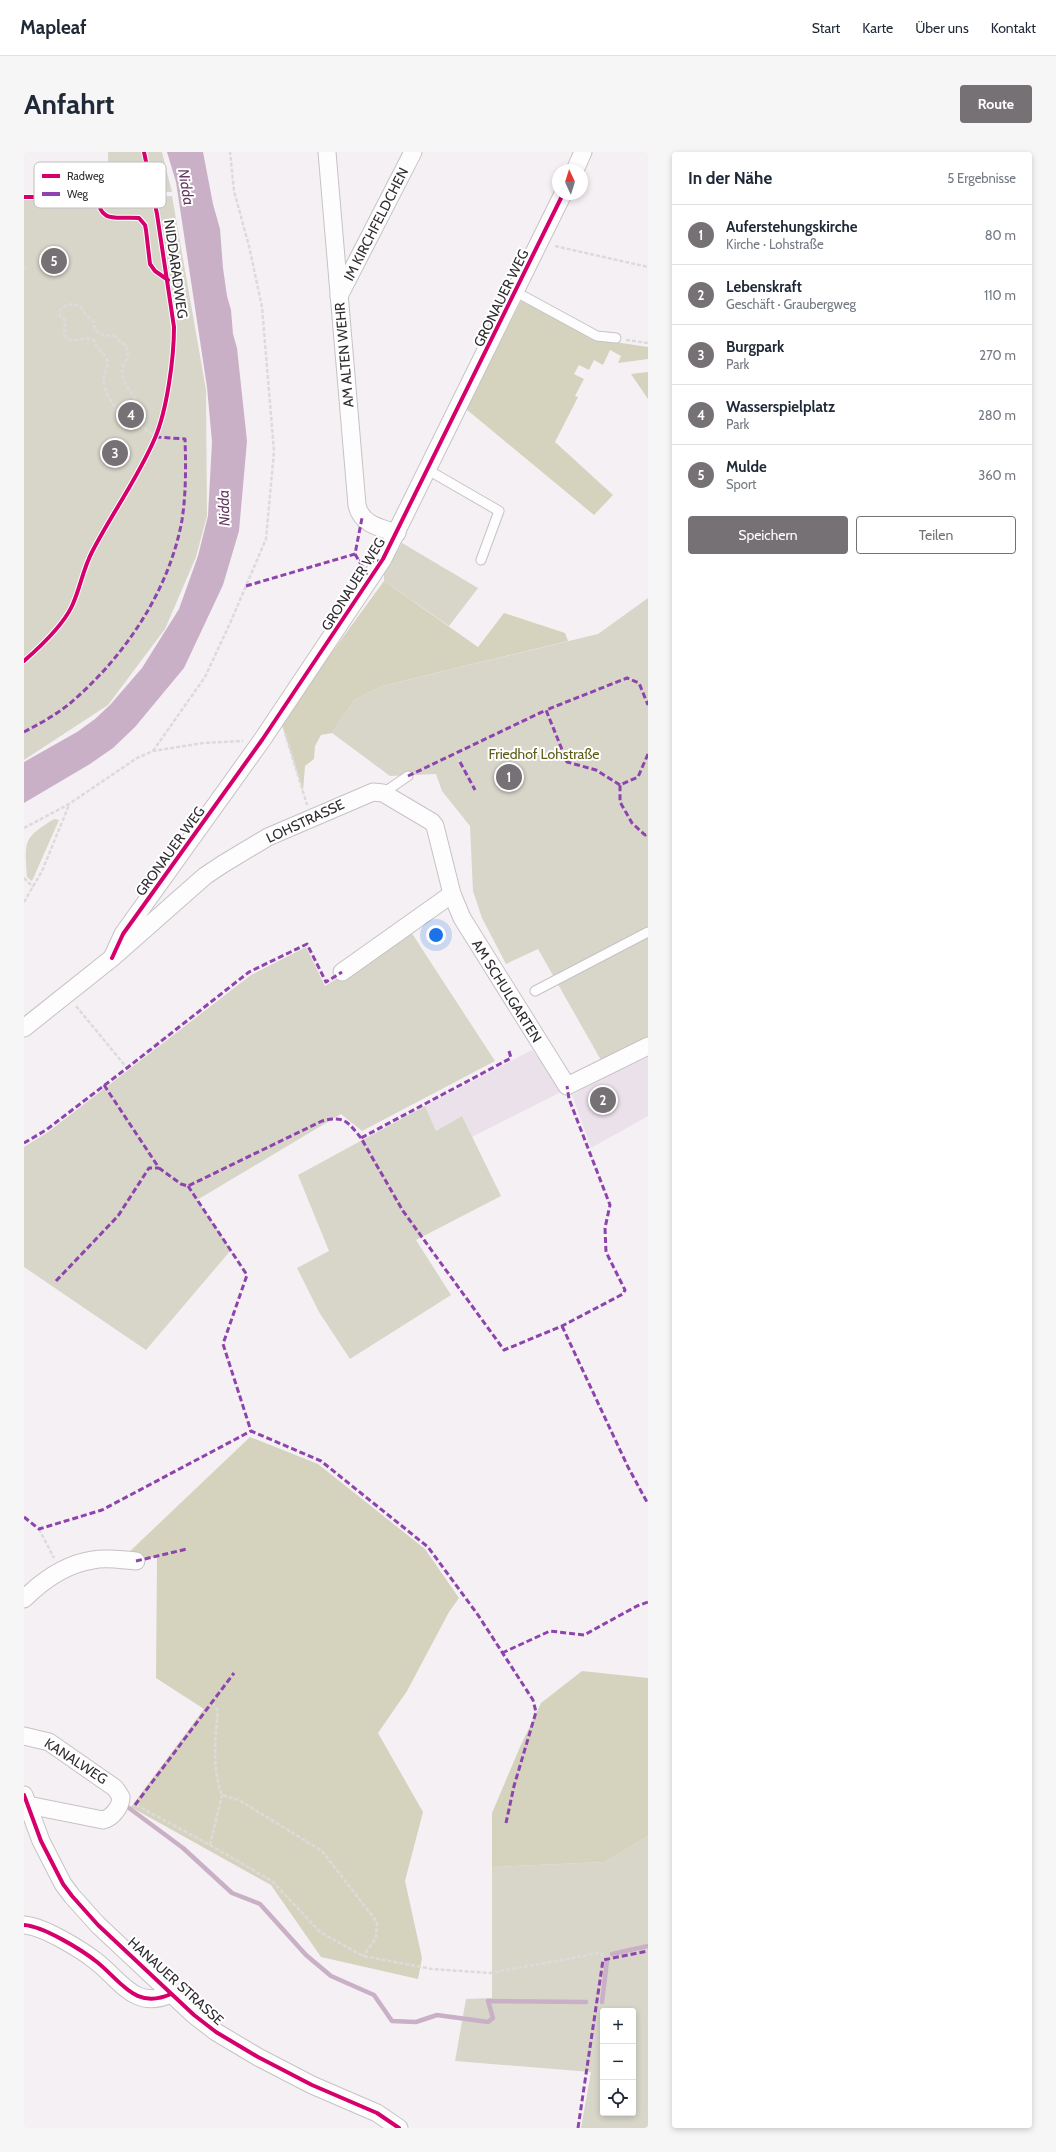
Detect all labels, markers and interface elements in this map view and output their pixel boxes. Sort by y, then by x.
text: Mapleaf [20,16,87,39]
text: Start [812,19,840,37]
text: Karte [862,19,893,37]
text: Über uns [915,19,969,37]
text: Kontakt [991,19,1036,37]
button: Route [960,85,1032,123]
text: Anfahrt [24,87,114,121]
legend [34,162,166,208]
street label: IM KIRCHFELDCHEN [340,164,412,284]
north arrow [552,164,588,200]
water label: Nidda [174,167,198,207]
text: In der Nähe [688,168,772,188]
text: Radweg [67,169,105,183]
text: 5 Ergebnisse [947,170,1016,186]
text: Weg [67,187,89,201]
street label: NIDDARADWEG [160,218,192,320]
text: Auferstehungskirche [726,218,857,236]
text: 1 [699,227,703,243]
text: 80 m [985,227,1016,243]
text: Kirche · Lohstraße [726,236,824,252]
pin: 5 [41,246,67,276]
street label: GRONAUER WEG [470,246,532,350]
text: Lebenskraft [726,278,802,296]
text: 2 [698,287,704,303]
text: 110 m [984,287,1016,303]
text: Geschäft · Graubergweg [726,296,856,312]
street label: AM ALTEN WEHR [330,301,358,408]
text: Burgpark [726,338,784,356]
text: 3 [697,347,705,363]
text: 270 m [979,347,1016,363]
text: Park [726,356,749,372]
text: Wasserspielplatz [726,398,835,416]
pin: 4 [118,400,144,430]
text: 4 [697,407,705,423]
text: 280 m [978,407,1016,423]
text: Park [726,416,749,432]
pin: 3 [102,438,128,468]
text: Mulde [726,458,767,476]
text: 5 [698,467,704,483]
text: 360 m [978,467,1016,483]
text: Sport [726,476,756,492]
water label: Nidda [214,489,234,527]
button: Speichern [688,516,848,554]
button: Teilen [856,516,1016,554]
street label: GRONAUER WEG [317,534,389,634]
park label: Friedhof Lohstraße [489,745,599,763]
pin: 1 [496,762,522,792]
street label: LOHSTRASSE [263,795,347,847]
street label: GRONAUER WEG [131,803,209,899]
your location [426,925,446,945]
street label: AM SCHULGARTEN [468,936,546,1046]
pin: 2 [590,1085,616,1115]
street label: KANALWEG [41,1734,111,1788]
street label: HANAUER STRASSE [124,1933,228,2029]
map controls [600,2008,636,2116]
button: + [600,2008,636,2044]
button: − [600,2044,636,2080]
button: locate [600,2080,636,2116]

